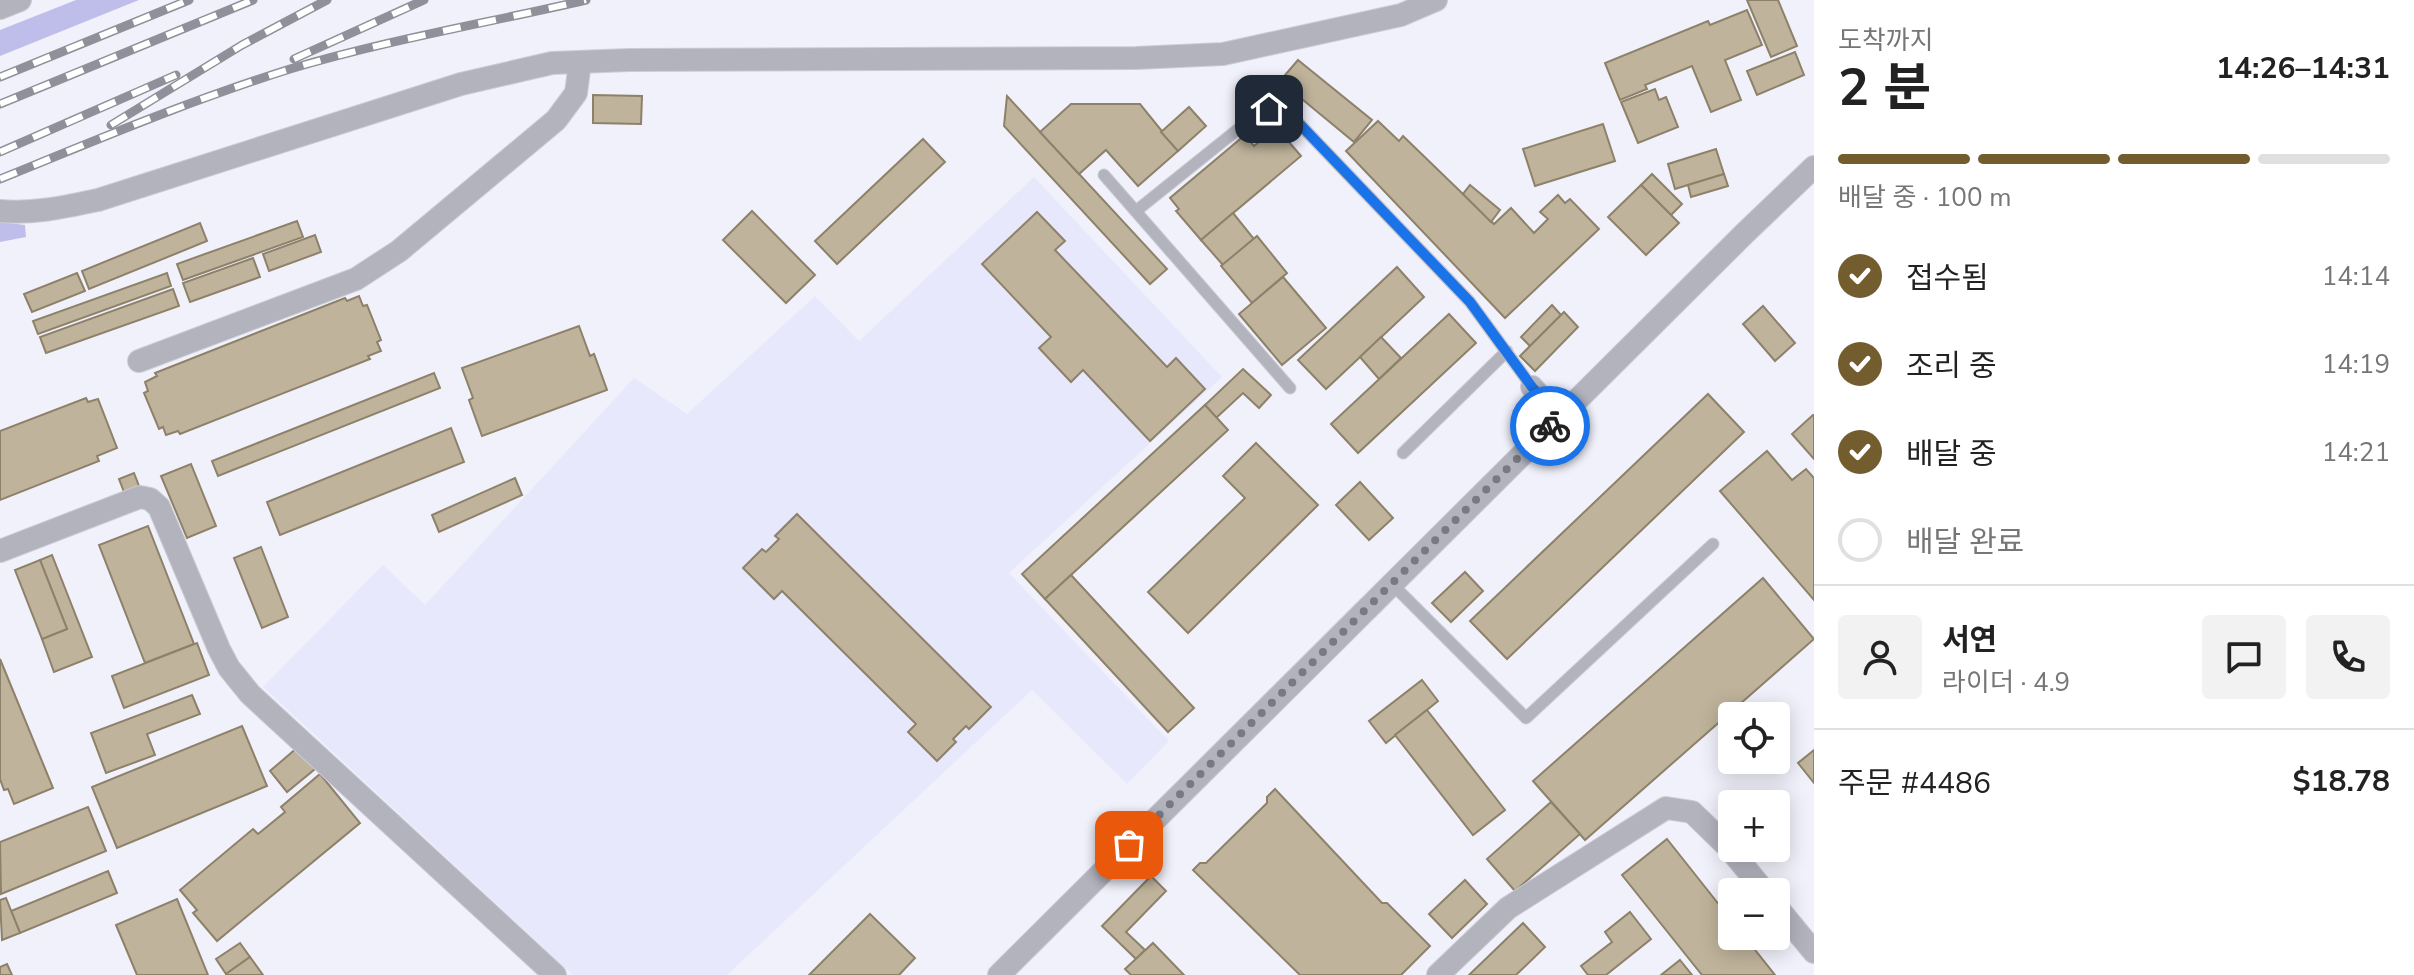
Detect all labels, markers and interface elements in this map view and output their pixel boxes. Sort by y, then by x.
text: 도착까지 [1838,23,1934,58]
text: 14:26–14:31 [2216,48,2390,89]
text: 2 분 [1838,52,1931,123]
pin [1235,75,1303,143]
icon: home [1247,87,1291,131]
text: 배달 중 · 100 m [1838,180,2011,215]
icon: check [1838,254,1882,298]
text: 접수됨 [1906,258,1989,299]
text: 14:14 [2322,259,2390,294]
icon: check [1838,342,1882,386]
text: 조리 중 [1906,346,1997,387]
text: 14:19 [2322,347,2390,382]
courier [1510,386,1590,466]
icon: bike [1528,404,1572,448]
icon: check [1838,430,1882,474]
text: 배달 중 [1906,434,1997,475]
text: 14:21 [2322,435,2390,470]
text: 배달 완료 [1906,522,2024,563]
button: person [1838,615,1922,699]
button: chat [2202,615,2286,699]
button: phone [2306,615,2390,699]
text: 서연 [1942,620,1997,661]
text: 라이더 · 4.9 [1942,665,2070,700]
map controls [1718,702,1790,950]
button: locate [1718,702,1790,774]
text: $18.78 [2293,761,2390,802]
text: 주문 #4486 [1838,763,1991,804]
button: + [1718,790,1790,862]
pin [1095,811,1163,879]
icon: bag [1107,823,1151,867]
button: − [1718,878,1790,950]

